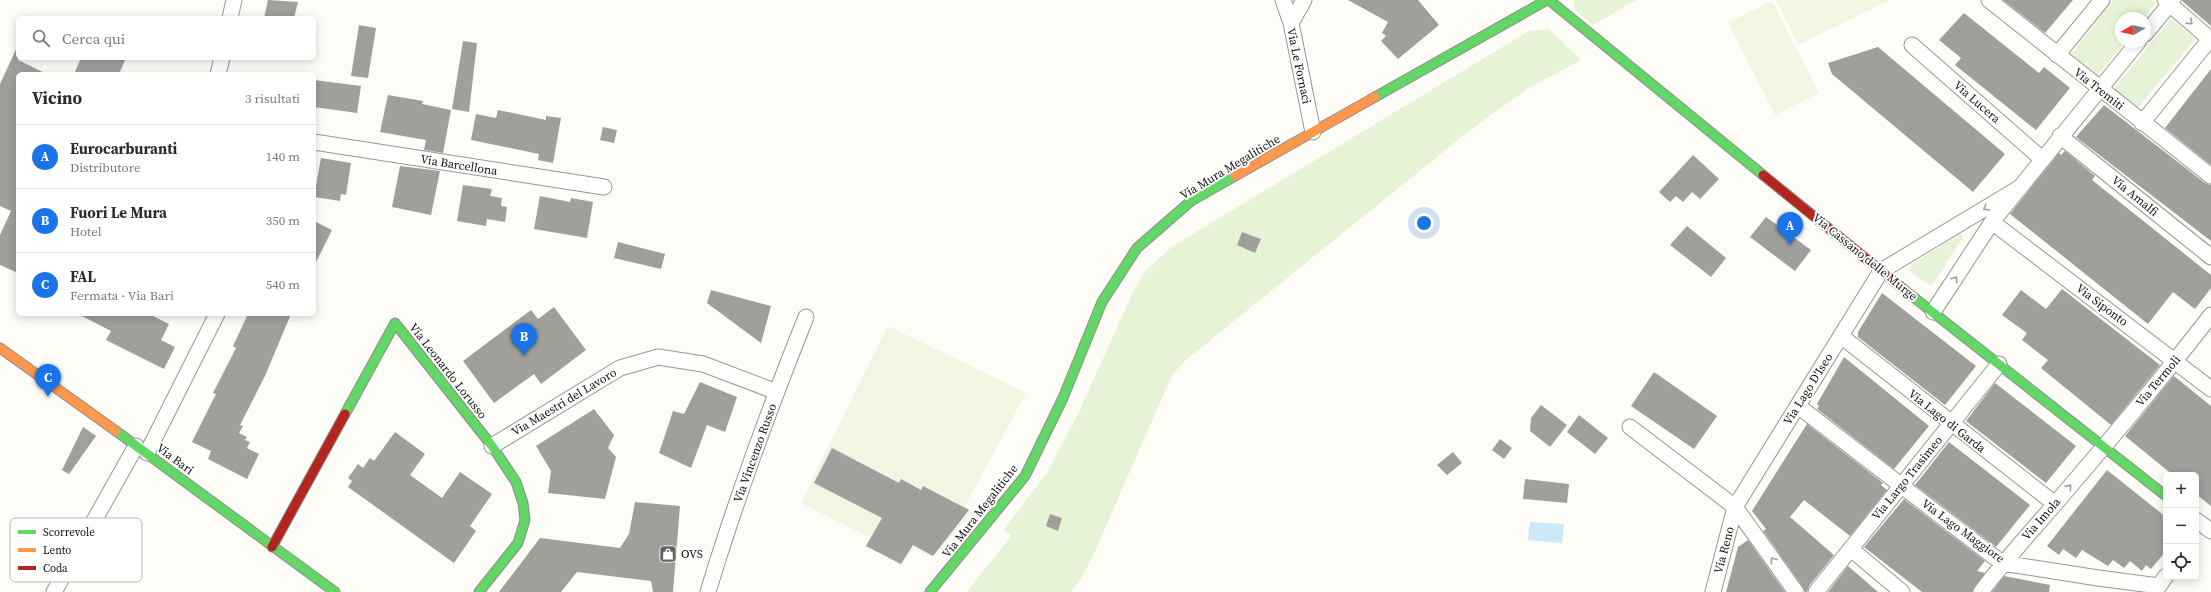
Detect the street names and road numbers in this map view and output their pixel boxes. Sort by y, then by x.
street label: Via Le Fornaci [1283,27,1315,106]
street label: Via Tremiti [2071,64,2128,114]
street label: Via Lucera [1950,77,2004,127]
street label: Via Mura Megalitiche [1177,131,1283,203]
street label: Via Barcellona [419,151,500,179]
street label: Via Amalfi [2108,172,2162,220]
street label: Via Cassano delle Murge [1809,210,1921,304]
street label: Via Siponto [2073,280,2132,330]
street label: Via Leonardo Lorusso [406,320,491,422]
street label: Via Lago D'Iseo [1780,350,1837,428]
street label: Via Termoli [2132,352,2184,410]
street label: Via Maestri del Lavoro [509,364,620,440]
street label: Via Lago di Garda [1905,386,1990,457]
street label: Via Vincenzo Russo [730,401,780,505]
street label: Via Largo Trasimeo [1868,432,1946,523]
street label: Via Bari [153,440,197,478]
street label: Via Mura Megalitiche [939,461,1021,561]
street label: Via Imola [2018,494,2065,544]
street label: Via Lago Maggiore [1918,495,2008,567]
street label: Via Reno [1710,524,1738,575]

